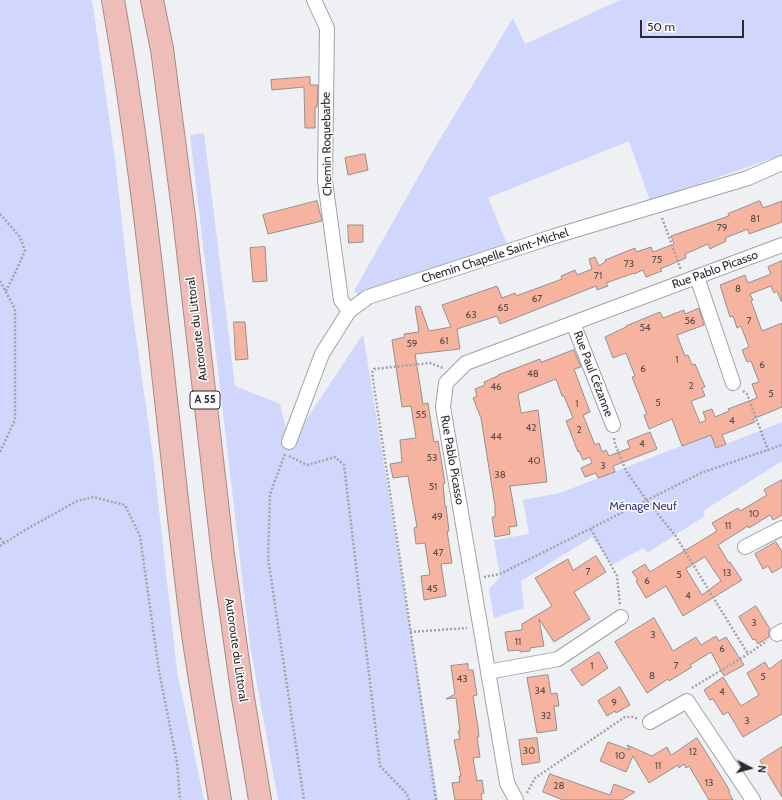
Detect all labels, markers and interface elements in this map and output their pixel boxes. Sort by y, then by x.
scale bar [642,12,746,38]
text: 50 m [647,19,675,34]
street label: Chemin Roquebarbe [319,92,335,196]
house number: 81 [750,213,760,225]
house number: 79 [717,222,727,234]
street label: Chemin Chapelle Saint-Michel [420,225,570,287]
street label: Rue Pablo Picasso [670,248,760,292]
house number: 75 [652,254,662,266]
house number: 73 [624,258,634,270]
house number: 71 [594,270,602,282]
street label: Autoroute du Littoral [183,276,211,382]
house number: 8 [735,283,741,295]
house number: 67 [532,293,542,305]
house number: 65 [497,302,509,314]
house number: 63 [465,309,477,321]
house number: 56 [684,315,696,327]
house number: 7 [746,315,752,327]
house number: 54 [639,322,651,334]
street label: Rue Paul Cézanne [570,329,616,419]
house number: 61 [440,335,448,347]
house number: 59 [406,338,418,350]
house number: 1 [675,354,679,366]
house number: 6 [759,359,765,371]
house number: 6 [640,363,646,375]
house number: 48 [527,368,539,380]
house number: 2 [688,380,694,392]
house number: 46 [490,381,502,393]
house number: 5 [768,388,774,400]
road number: A 55 [190,391,220,409]
house number: 5 [655,397,661,409]
house number: 1 [575,398,579,410]
house number: 55 [416,409,426,421]
street label: Rue Pablo Picasso [437,414,467,506]
house number: 4 [729,415,735,427]
house number: 42 [525,422,537,434]
house number: 2 [576,424,582,436]
house number: 44 [490,431,502,443]
house number: 4 [639,438,645,450]
house number: 53 [427,452,437,464]
house number: 40 [528,455,540,467]
house number: 3 [600,460,606,472]
house number: 38 [494,469,506,481]
house number: 51 [429,481,437,493]
park label: Ménage Neuf [609,499,677,513]
house number: 10 [749,508,759,520]
house number: 49 [431,511,443,523]
house number: 11 [725,520,731,532]
house number: 47 [433,547,443,559]
house number: 7 [585,566,591,578]
house number: 13 [723,567,731,579]
house number: 5 [676,569,682,581]
house number: 6 [644,575,650,587]
house number: 45 [426,583,438,595]
house number: 4 [685,590,691,602]
street label: Autoroute du Littoral [222,597,250,703]
house number: 3 [751,617,757,629]
house number: 3 [650,629,656,641]
house number: 11 [515,636,521,648]
house number: 6 [719,643,725,655]
house number: 1 [590,660,594,672]
house number: 7 [673,660,679,672]
house number: 8 [649,670,655,682]
house number: 5 [760,671,766,683]
house number: 43 [456,673,468,685]
house number: 34 [534,685,546,697]
house number: 4 [719,686,725,698]
house number: 9 [611,697,617,709]
house number: 32 [541,710,551,722]
house number: 3 [744,715,750,727]
house number: 30 [523,745,535,757]
house number: 12 [689,746,697,758]
north arrow [730,748,770,788]
house number: 10 [615,750,625,762]
house number: 11 [655,760,661,772]
text: N [755,765,769,774]
house number: 13 [705,777,713,789]
house number: 28 [553,780,565,792]

